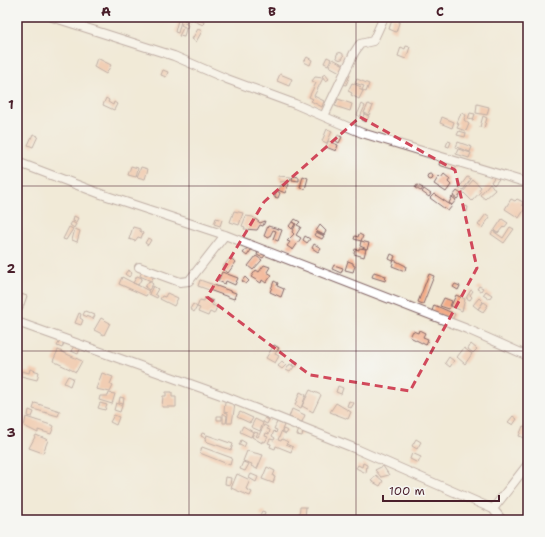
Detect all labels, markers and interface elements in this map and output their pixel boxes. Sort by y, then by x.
text: A [101,3,111,20]
text: B [268,3,276,20]
text: C [436,3,444,20]
text: 1 [8,96,14,113]
text: 2 [6,260,16,277]
text: 3 [6,424,16,441]
scale bar [383,477,499,503]
text: 100 m [389,483,425,499]

